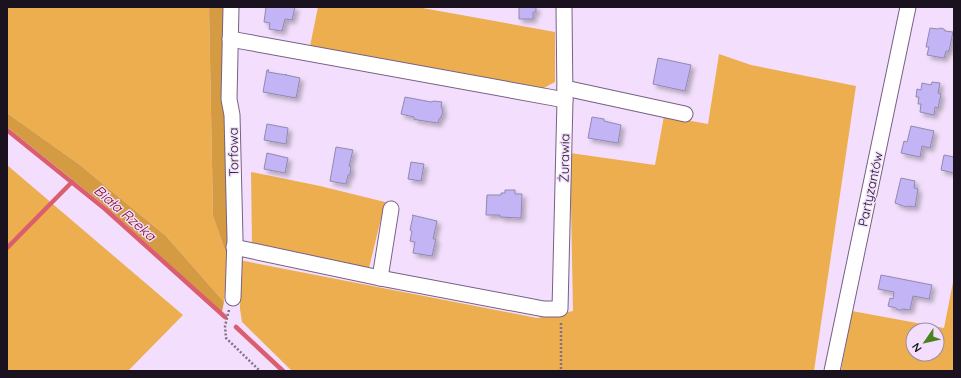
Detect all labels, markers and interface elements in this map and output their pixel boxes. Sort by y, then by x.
street label: Torfowa [225,127,241,177]
street label: Żurawia [556,133,572,183]
street label: Partyzantów [854,150,886,228]
water label: Biała Rzeka [90,181,161,246]
north arrow [905,322,945,362]
text: N [909,340,925,355]

